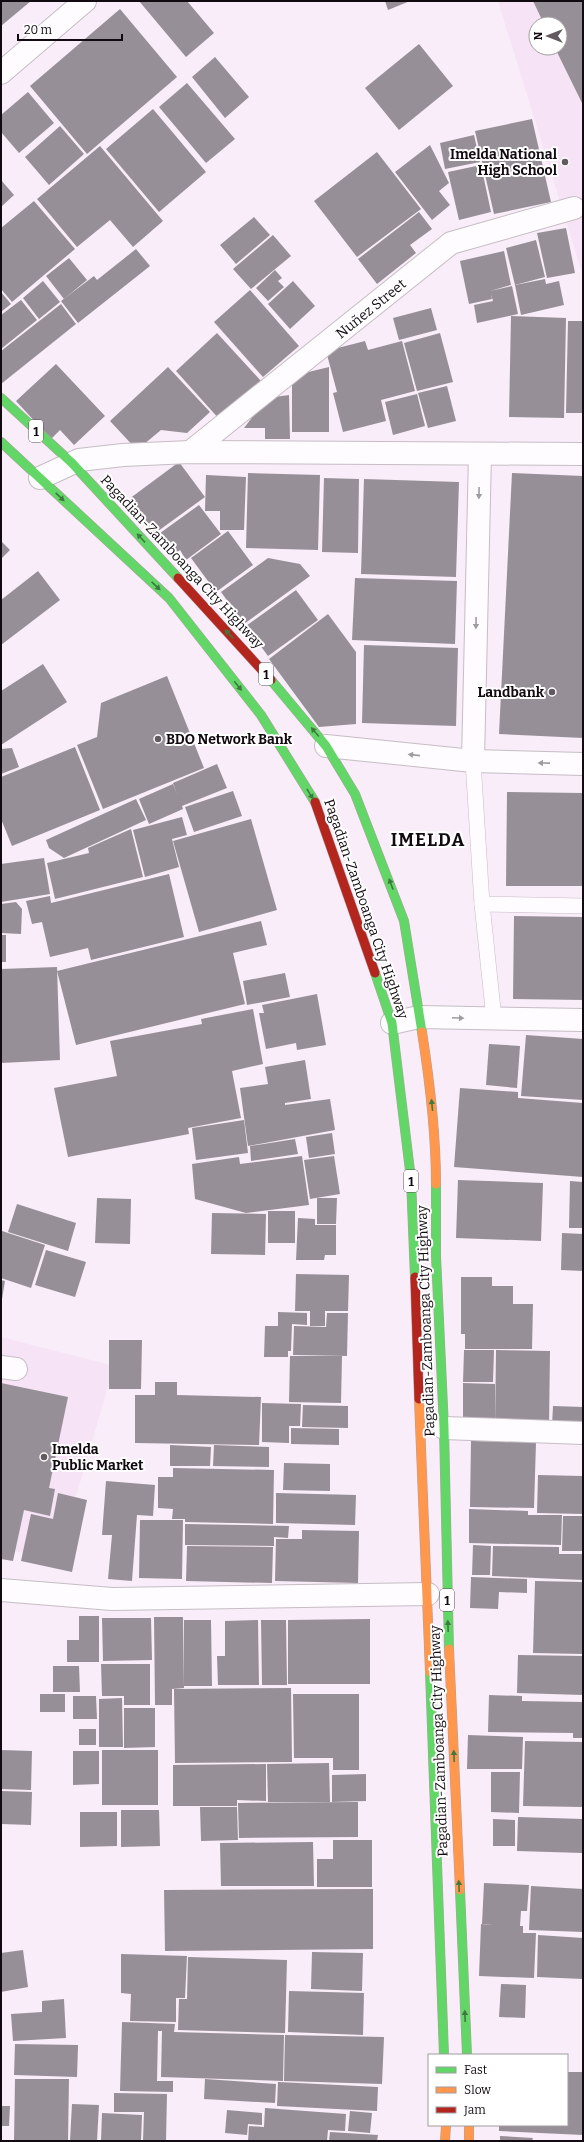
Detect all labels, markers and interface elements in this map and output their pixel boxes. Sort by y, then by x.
scale bar [18,16,122,42]
north arrow [528,16,568,56]
text: 20 m [24,23,53,37]
text: N [532,31,545,40]
place label: Imelda National High School [450,146,558,179]
marker: Imelda National High School [560,157,570,167]
street label: Nuñez Street [332,276,410,342]
road number: 1 [29,420,43,442]
street label: Pagadian-Zamboanga City Highway [97,472,268,653]
one-way arrow [476,487,482,500]
one-way arrow [55,493,66,502]
one-way arrow [136,533,145,544]
one-way arrow [151,581,161,590]
one-way arrow [473,617,479,630]
one-way arrow [224,629,234,639]
road number: 1 [259,663,273,685]
one-way arrow [234,680,243,691]
place label: Landbank [478,684,545,701]
marker: Landbank [547,687,557,697]
one-way arrow [310,726,319,737]
place label: BDO Network Bank [166,731,293,748]
marker: BDO Network Bank [153,734,163,744]
one-way arrow [408,752,420,758]
one-way arrow [537,760,550,766]
one-way arrow [307,788,314,800]
street label: Pagadian-Zamboanga City Highway [320,797,412,1022]
district label: IMELDA [391,829,465,851]
one-way arrow [388,878,394,890]
one-way arrow [452,1015,465,1021]
one-way arrow [429,1099,436,1111]
road number: 1 [404,1170,418,1192]
street label: Pagadian-Zamboanga City Highway [413,1204,439,1437]
place label: Imelda Public Market [52,1441,144,1474]
marker: Imelda Public Market [39,1452,49,1462]
road number: 1 [440,1589,454,1611]
one-way arrow [445,1619,451,1632]
street label: Pagadian-Zamboanga City Highway [426,1624,452,1857]
one-way arrow [450,1750,457,1762]
one-way arrow [456,1880,463,1892]
one-way arrow [462,2009,468,2022]
legend [428,2054,568,2126]
text: Fast [464,2063,488,2077]
text: Slow [464,2083,491,2097]
text: Jam [463,2103,486,2117]

